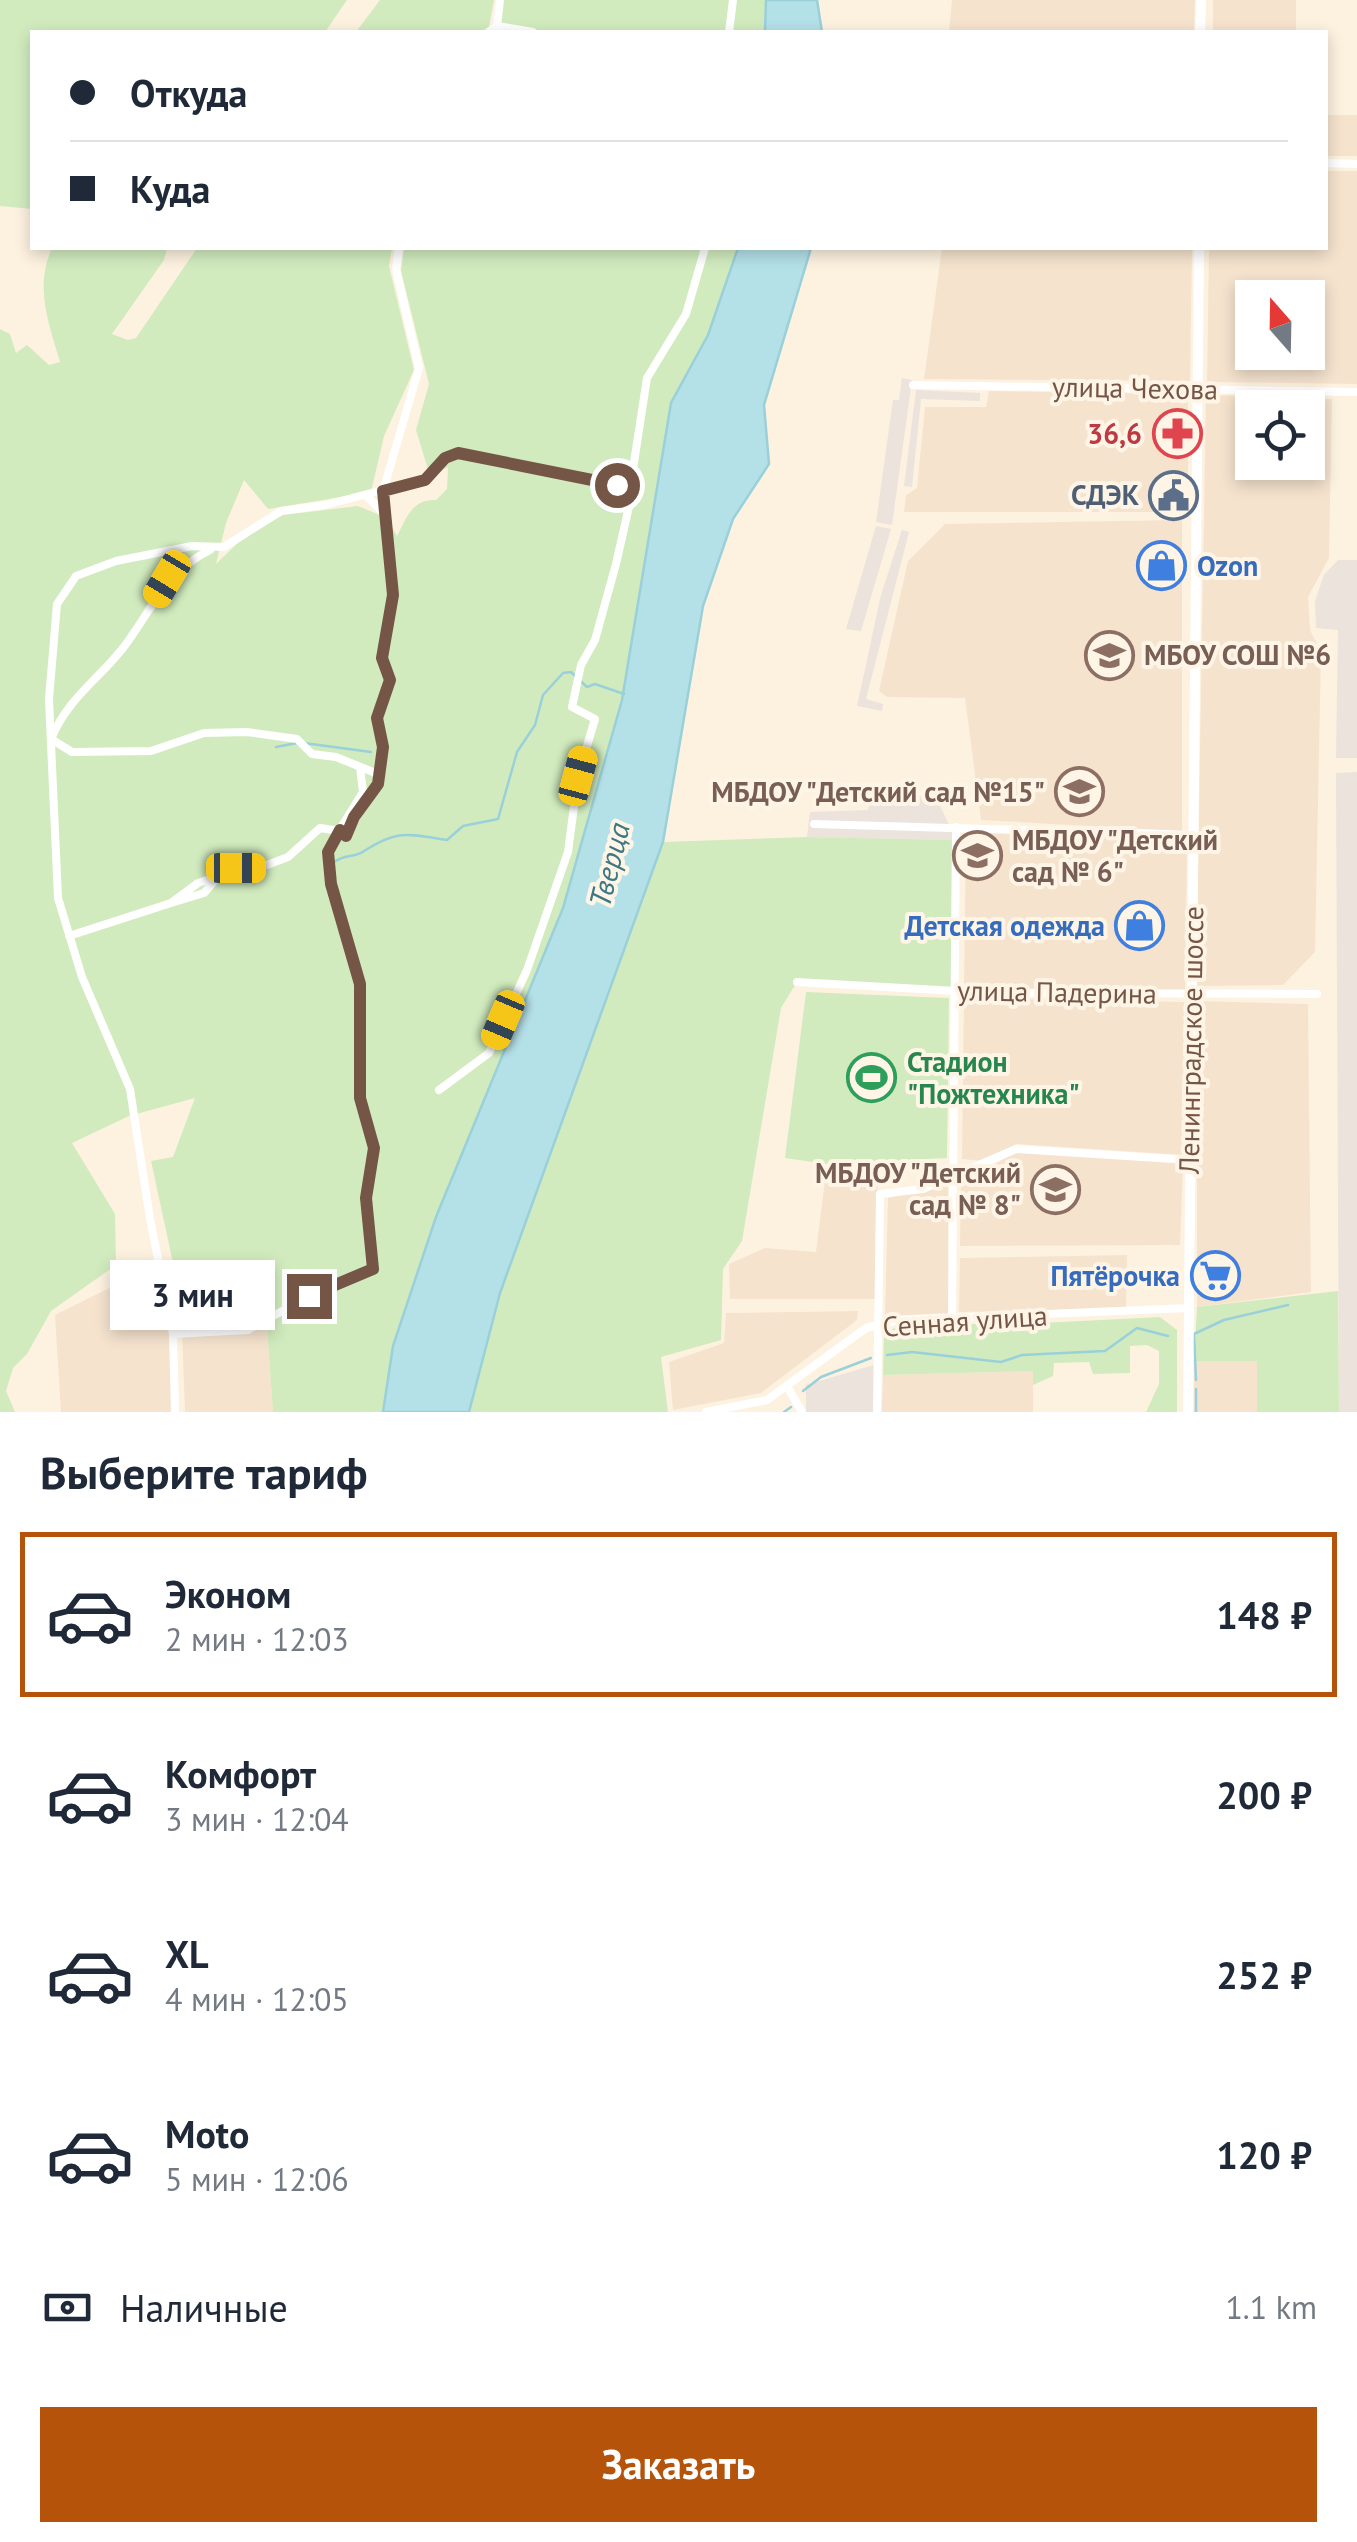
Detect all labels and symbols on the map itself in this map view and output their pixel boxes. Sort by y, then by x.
north arrow [1235,280,1325,370]
street label: улица Чехова [1052,368,1218,407]
pharmacy icon: 36,6 [1151,408,1203,460]
place label: 36,6 [1087,415,1142,452]
route start [595,463,640,508]
public building icon: СДЭК [1148,469,1200,521]
place label: СДЭК [1071,476,1140,513]
shop icon: Ozon [1136,540,1188,592]
car [139,546,195,612]
place label: Ozon [1197,547,1258,584]
school or university icon: МБОУ СОШ №6 [1083,629,1135,681]
place label: МБОУ СОШ №6 [1144,636,1331,673]
car [556,743,600,809]
school or university icon: МБДОУ "Детский сад №15" [1054,766,1106,818]
place label: МБДОУ "Детский сад №15" [711,773,1045,810]
water label: Тверца [579,818,638,911]
place label: МБДОУ "Детский сад № 6" [1012,821,1218,890]
school or university icon: МБДОУ "Детский сад № 6" [951,830,1003,882]
car [206,853,266,883]
shop icon: Детская одежда [1114,900,1166,952]
street label: Ленинградское шоссе [1170,906,1211,1175]
place label: Детская одежда [905,907,1105,944]
street label: улица Падерина [957,971,1157,1012]
car [477,987,529,1053]
place label: Стадион "Пожтехника" [907,1043,1080,1112]
sports icon: Стадион "Пожтехника" [846,1052,898,1104]
place label: МБДОУ "Детский сад № 8" [815,1154,1021,1223]
school or university icon: МБДОУ "Детский сад № 8" [1030,1163,1082,1215]
supermarket icon: Пятёрочка [1189,1250,1241,1302]
place label: Пятёрочка [1050,1257,1180,1294]
callout: 3 мин [109,1261,274,1331]
route end [287,1274,332,1319]
street label: Сенная улица [881,1296,1049,1345]

